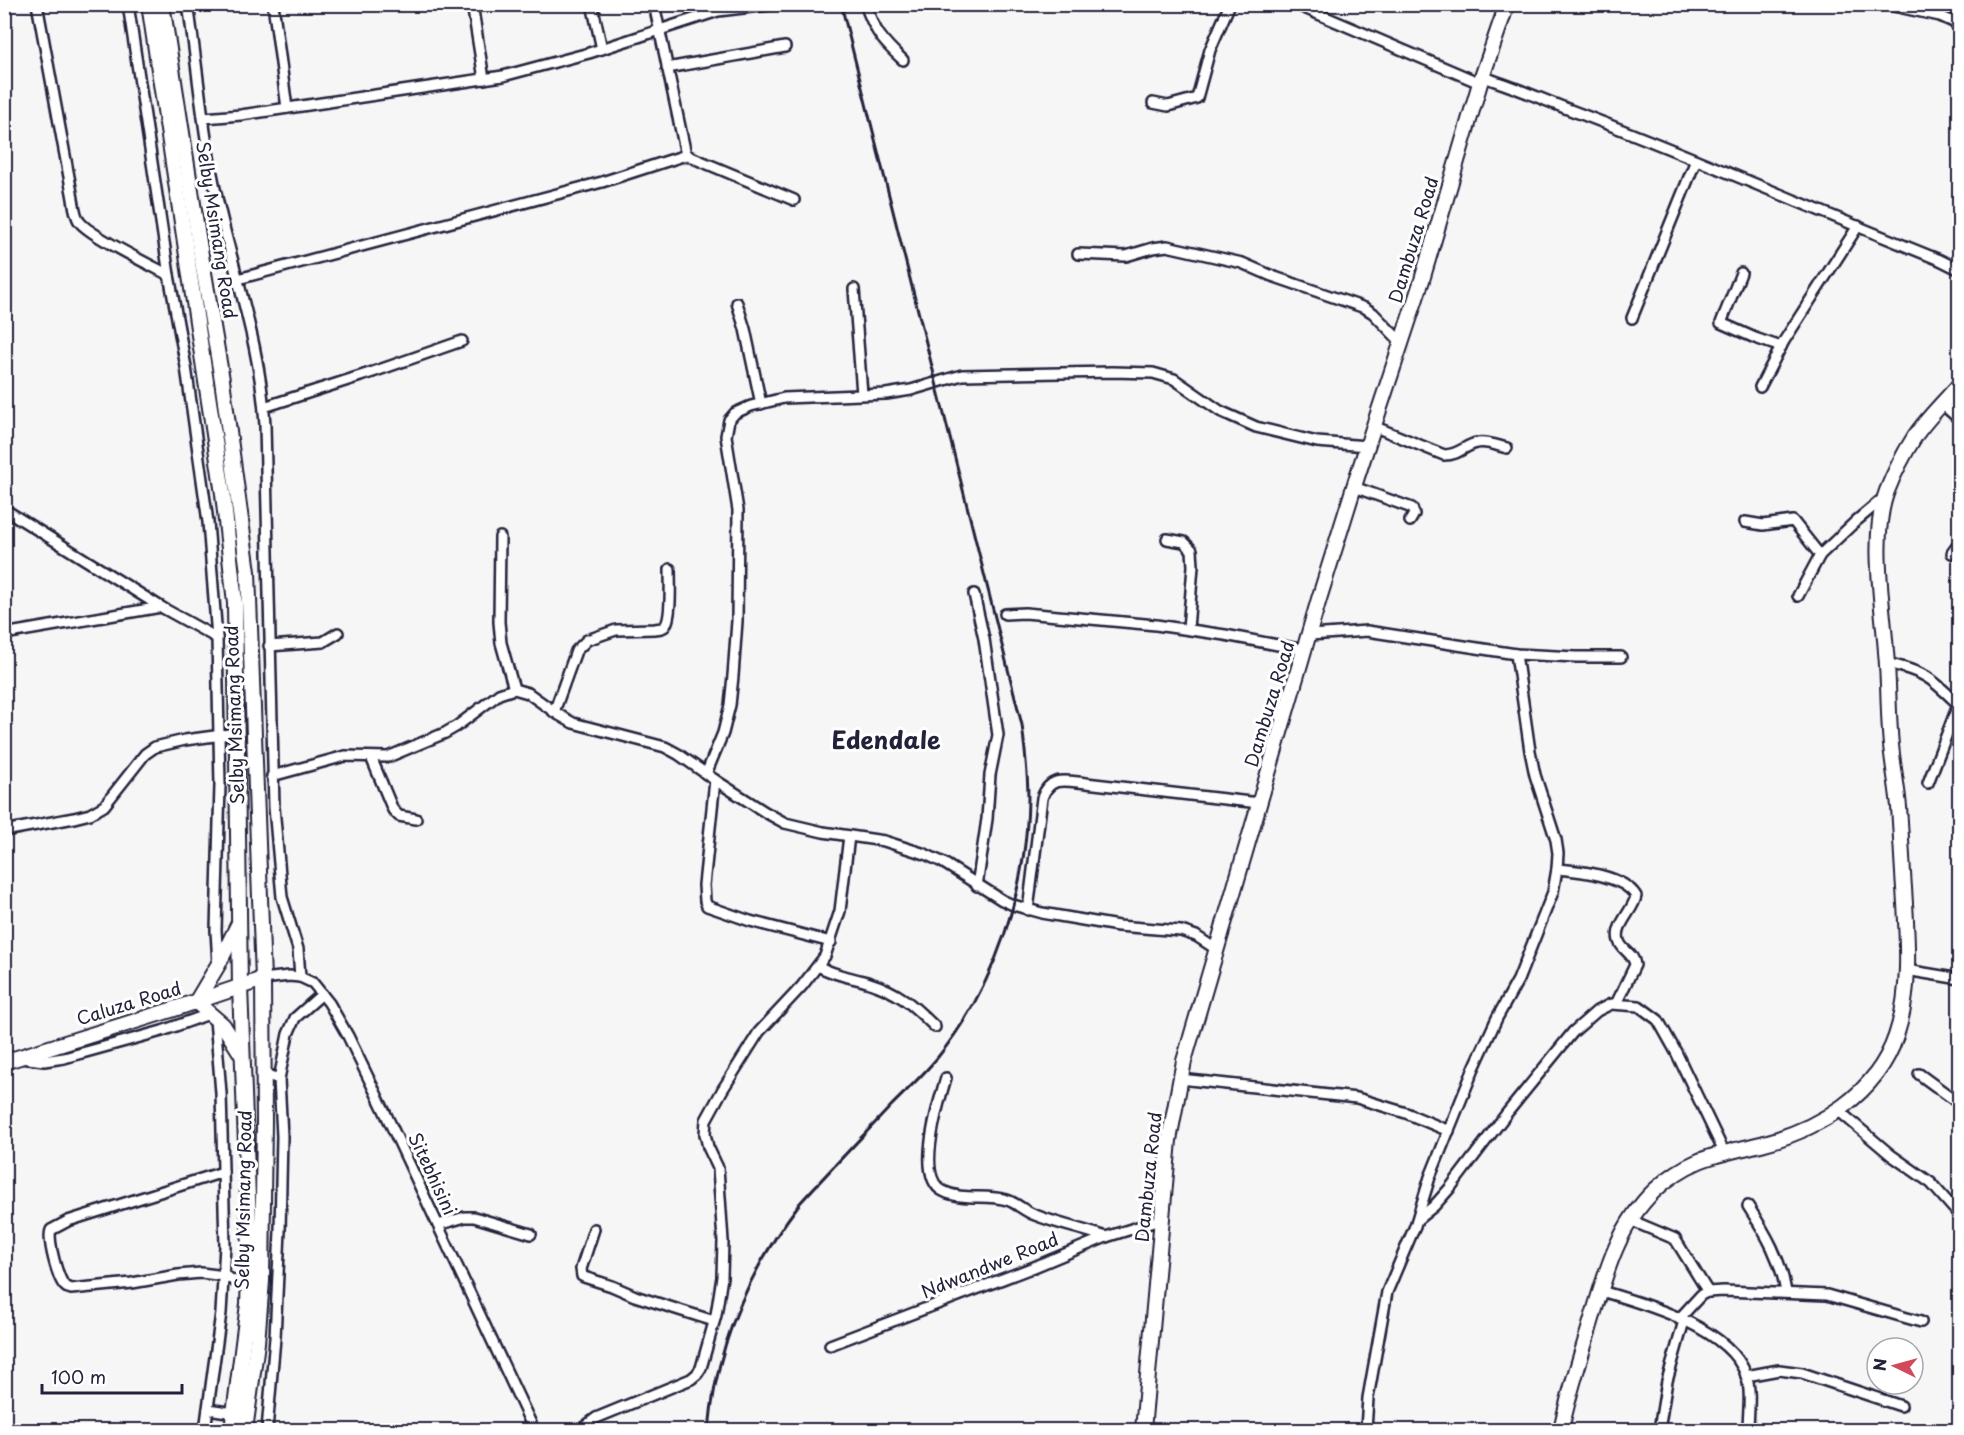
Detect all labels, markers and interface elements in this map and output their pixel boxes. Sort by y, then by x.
street label: Selby Msimang Road [190,139,245,321]
street label: Dambuza Road [1381,173,1445,306]
street label: Selby Msimang Road [217,625,250,805]
street label: Dambuza Road [1237,637,1301,770]
district label: Edendale [832,721,941,757]
street label: Caluza Road [73,974,184,1031]
street label: Selby Msimang Road [227,1110,258,1290]
street label: Dambuza Road [1127,1110,1168,1243]
street label: Sitebhisini [402,1128,464,1219]
street label: Ndwandwe Road [917,1225,1062,1304]
north arrow [1865,1336,1925,1396]
scale bar [42,1357,182,1395]
text: N [1867,1357,1892,1372]
text: 100 m [51,1363,106,1390]

